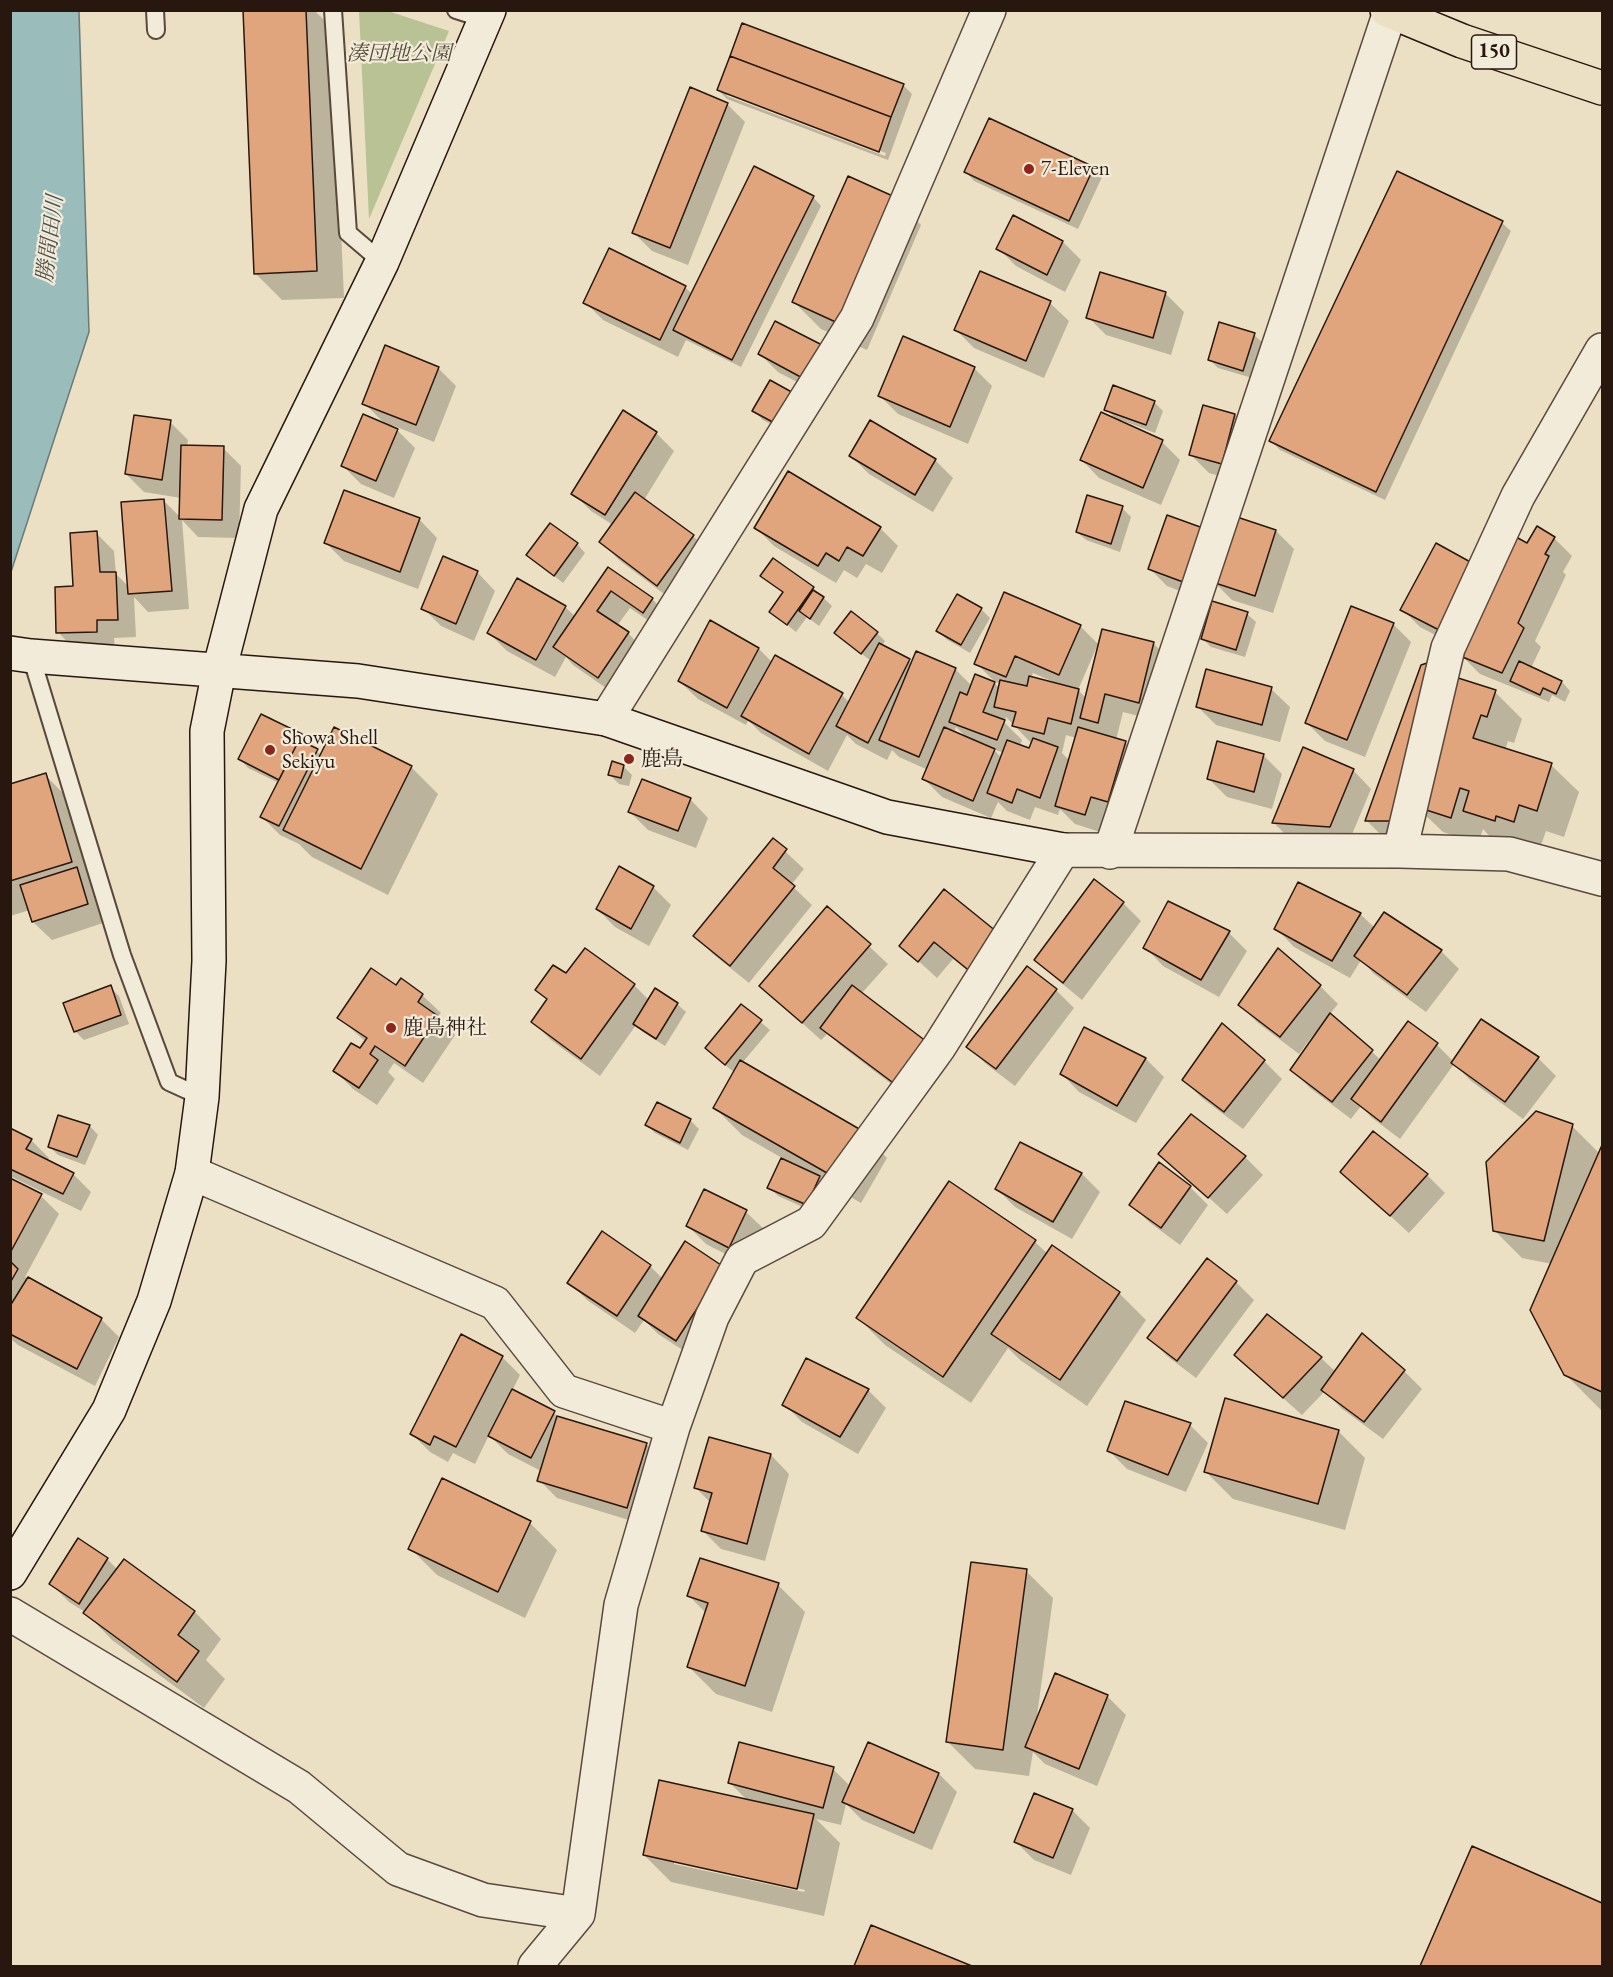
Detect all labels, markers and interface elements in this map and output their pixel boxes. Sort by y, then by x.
road number: 150 [1472,35,1516,69]
park label: 湊団地公園 [347,41,451,67]
place label: 7-Eleven [1041,156,1110,182]
marker: 7-Eleven [1022,162,1036,176]
water label: 勝間田川 [33,194,69,284]
place label: Showa Shell Sekiyu [282,725,378,775]
marker: Showa Shell Sekiyu [263,743,277,757]
place label: 鹿島 [641,746,683,772]
marker: 鹿島 [622,752,636,766]
place label: 鹿島神社 [403,1015,487,1041]
marker: 鹿島神社 [384,1021,398,1035]

